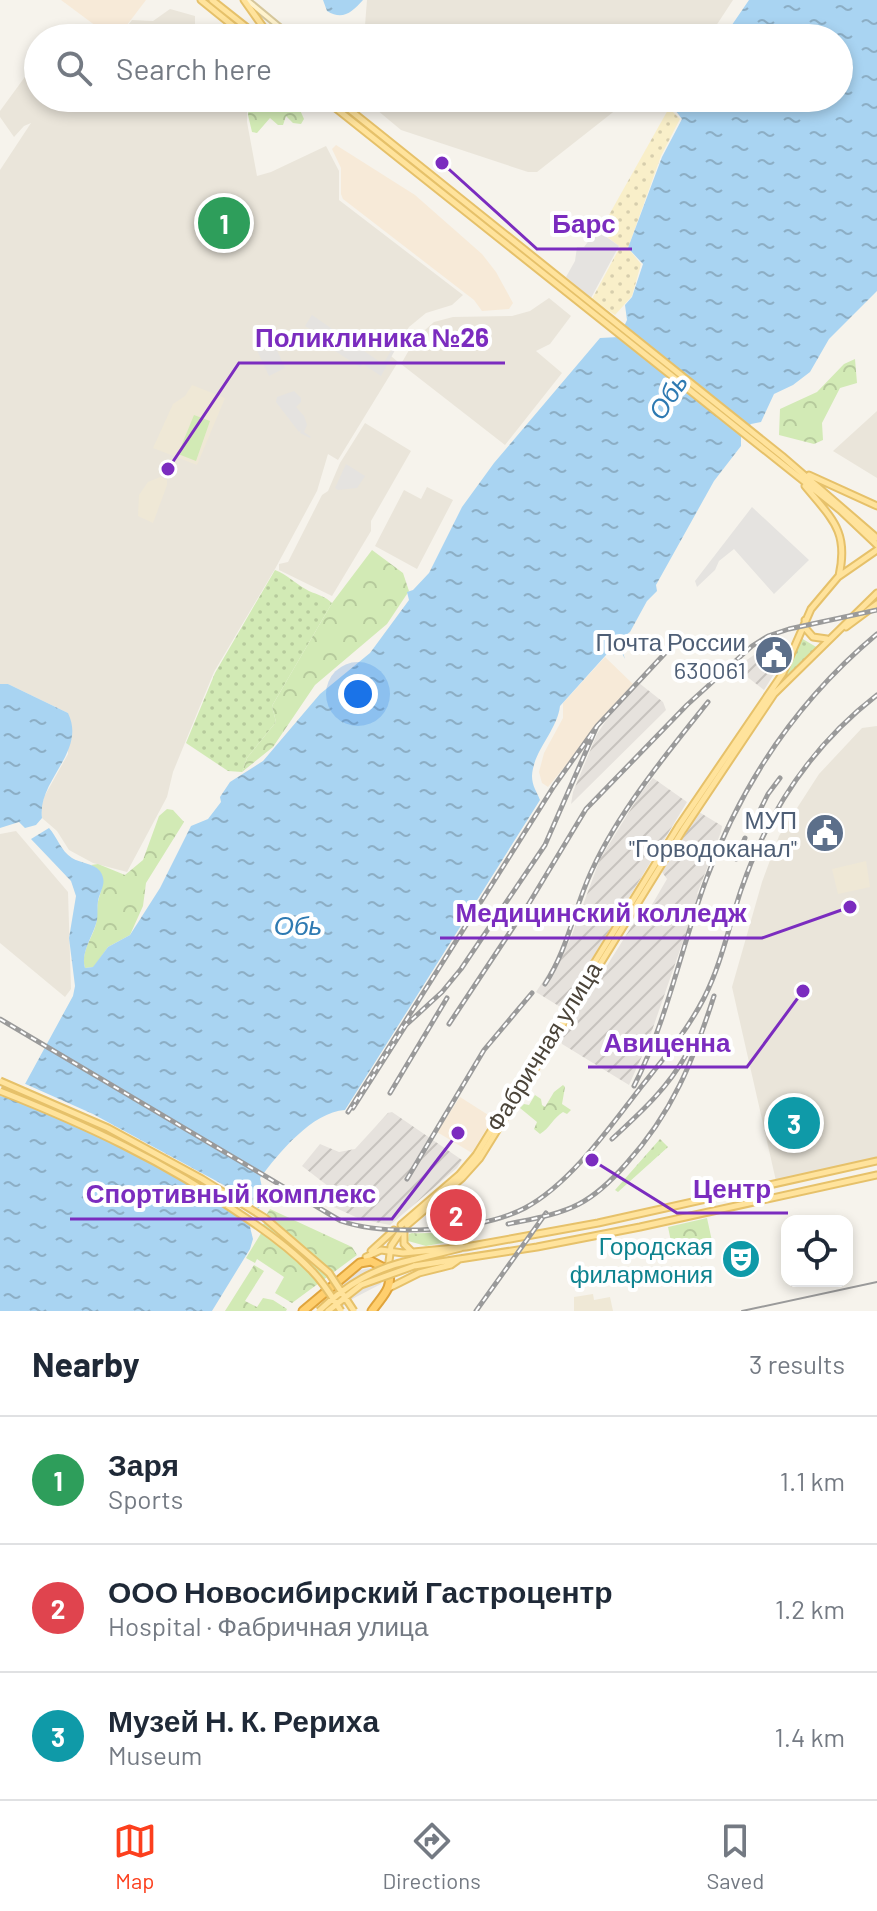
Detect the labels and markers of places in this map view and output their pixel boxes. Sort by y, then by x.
pin: 1 [198,193,250,253]
callout: Барс [537,199,632,249]
callout: Поликлиника №26 [239,313,505,363]
place label: Почта России 630061 [595,627,746,684]
public building icon: Почта России 630061 [753,634,795,676]
place label: МУП "Горводоканал" [629,805,797,862]
public building icon: МУП "Горводоканал" [804,812,846,854]
callout: Медицинский колледж [440,888,762,938]
callout: Авиценна [588,1017,747,1067]
pin: 3 [768,1093,820,1153]
callout: Центр [677,1163,788,1213]
callout: Спортивный комплекс [70,1169,392,1219]
pin: 2 [430,1185,482,1245]
place label: Городская филармония [570,1231,713,1288]
theatre icon: Городская филармония [720,1238,762,1280]

